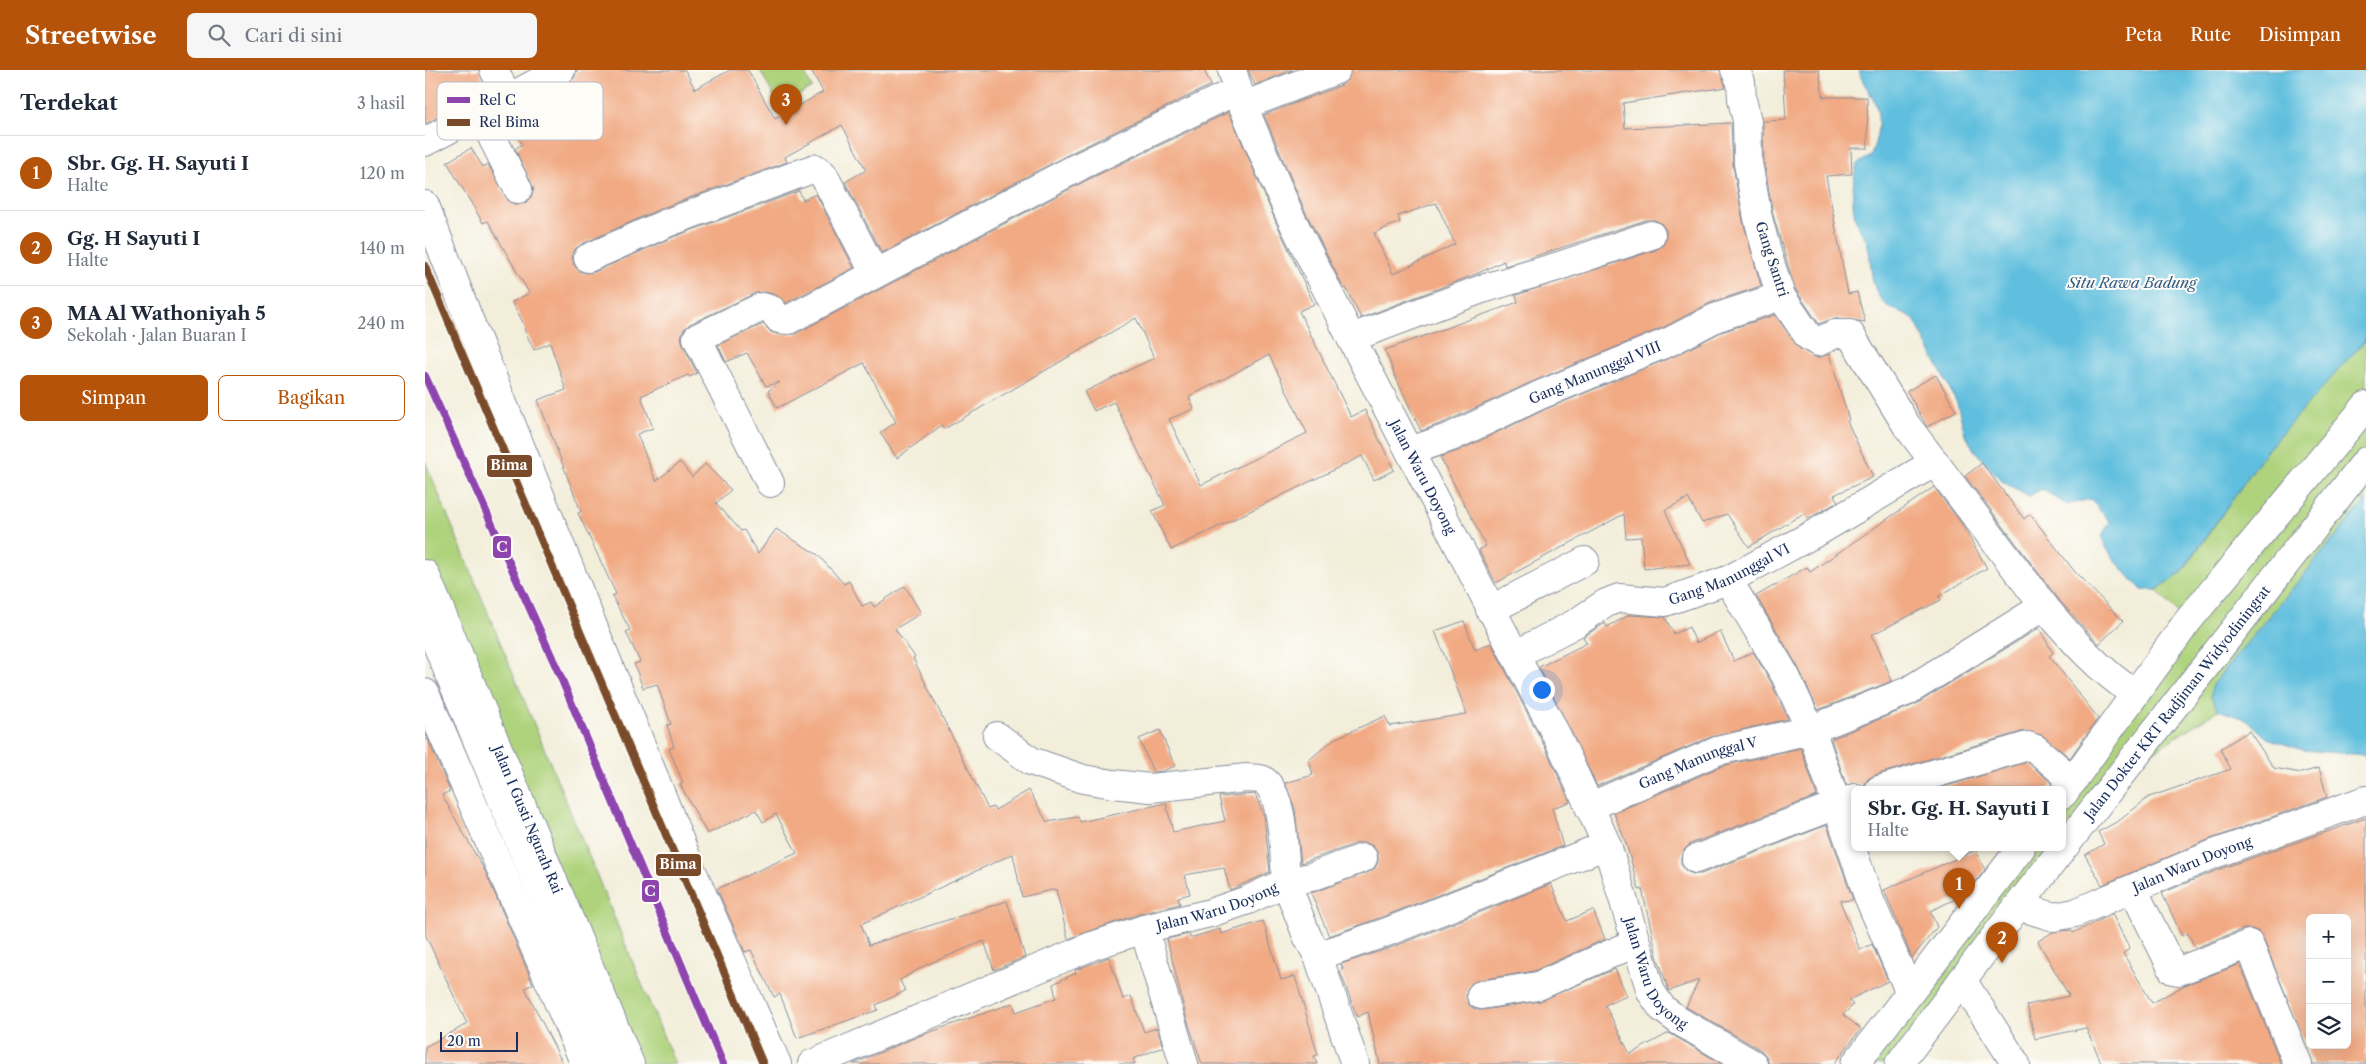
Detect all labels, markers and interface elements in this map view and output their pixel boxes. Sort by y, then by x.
search box [187,13,537,58]
text: Streetwise [25,21,157,50]
icon: search [205,21,233,49]
text: Cari di sini [245,24,342,47]
text: Peta [2125,24,2162,46]
text: Rute [2190,24,2231,46]
text: Disimpan [2259,24,2341,46]
legend [437,82,603,140]
pin: 3 [770,84,802,125]
text: Terdekat [20,90,118,115]
text: Rel C [479,91,516,109]
text: 3 hasil [357,93,405,113]
text: Rel Bima [479,113,540,131]
text: Sbr. Gg. H. Sayuti I [67,152,249,175]
text: 1 [32,163,40,183]
text: 120 m [360,163,405,183]
text: Halte [67,175,108,195]
street label: Gang Santri [1751,219,1793,299]
text: Gg. H Sayuti I [67,227,200,250]
text: 2 [31,238,41,258]
text: 140 m [360,238,405,258]
text: Halte [67,250,108,270]
water label: Situ Rawa Badung [2067,273,2198,292]
text: MA Al Wathoniyah 5 [67,302,266,325]
text: 3 [31,313,41,333]
text: 240 m [357,313,405,333]
text: Sekolah · Jalan Buaran I [67,325,246,345]
street label: Gang Manunggal VIII [1526,337,1664,408]
button: Simpan [20,375,208,421]
button: Bagikan [218,375,405,421]
street label: Jalan Waru Doyong [1385,414,1460,538]
line badge: Bima [486,454,533,478]
text: Bima [490,456,529,474]
line badge: C [492,535,512,559]
text: C [496,538,508,556]
street label: Gang Manunggal VI [1666,539,1793,609]
street label: Jalan Dokter KRT Radjiman Widyodiningrat [2079,582,2274,825]
your location [1529,677,1555,703]
street label: Gang Manunggal V [1636,733,1760,793]
street label: Jalan I Gusti Ngurah Rai [488,741,567,896]
popup [1851,786,2066,851]
text: Sbr. Gg. H. Sayuti I [1867,797,2050,820]
text: Halte [1867,820,1909,840]
street label: Jalan Waru Doyong [2128,832,2255,897]
line badge: Bima [655,853,702,877]
text: Bima [659,855,698,873]
pin: 1 [1943,868,1975,909]
street label: Jalan Waru Doyong [1152,878,1281,935]
line badge: C [641,879,660,903]
text: C [644,882,656,900]
street label: Jalan Waru Doyong [1620,913,1691,1033]
map controls [2306,914,2351,1049]
button: + [2306,914,2351,959]
pin: 2 [1986,922,2018,963]
button: − [2306,959,2351,1004]
button: layers [2306,1004,2351,1049]
scale bar [440,1029,517,1052]
text: 20 m [447,1032,481,1050]

